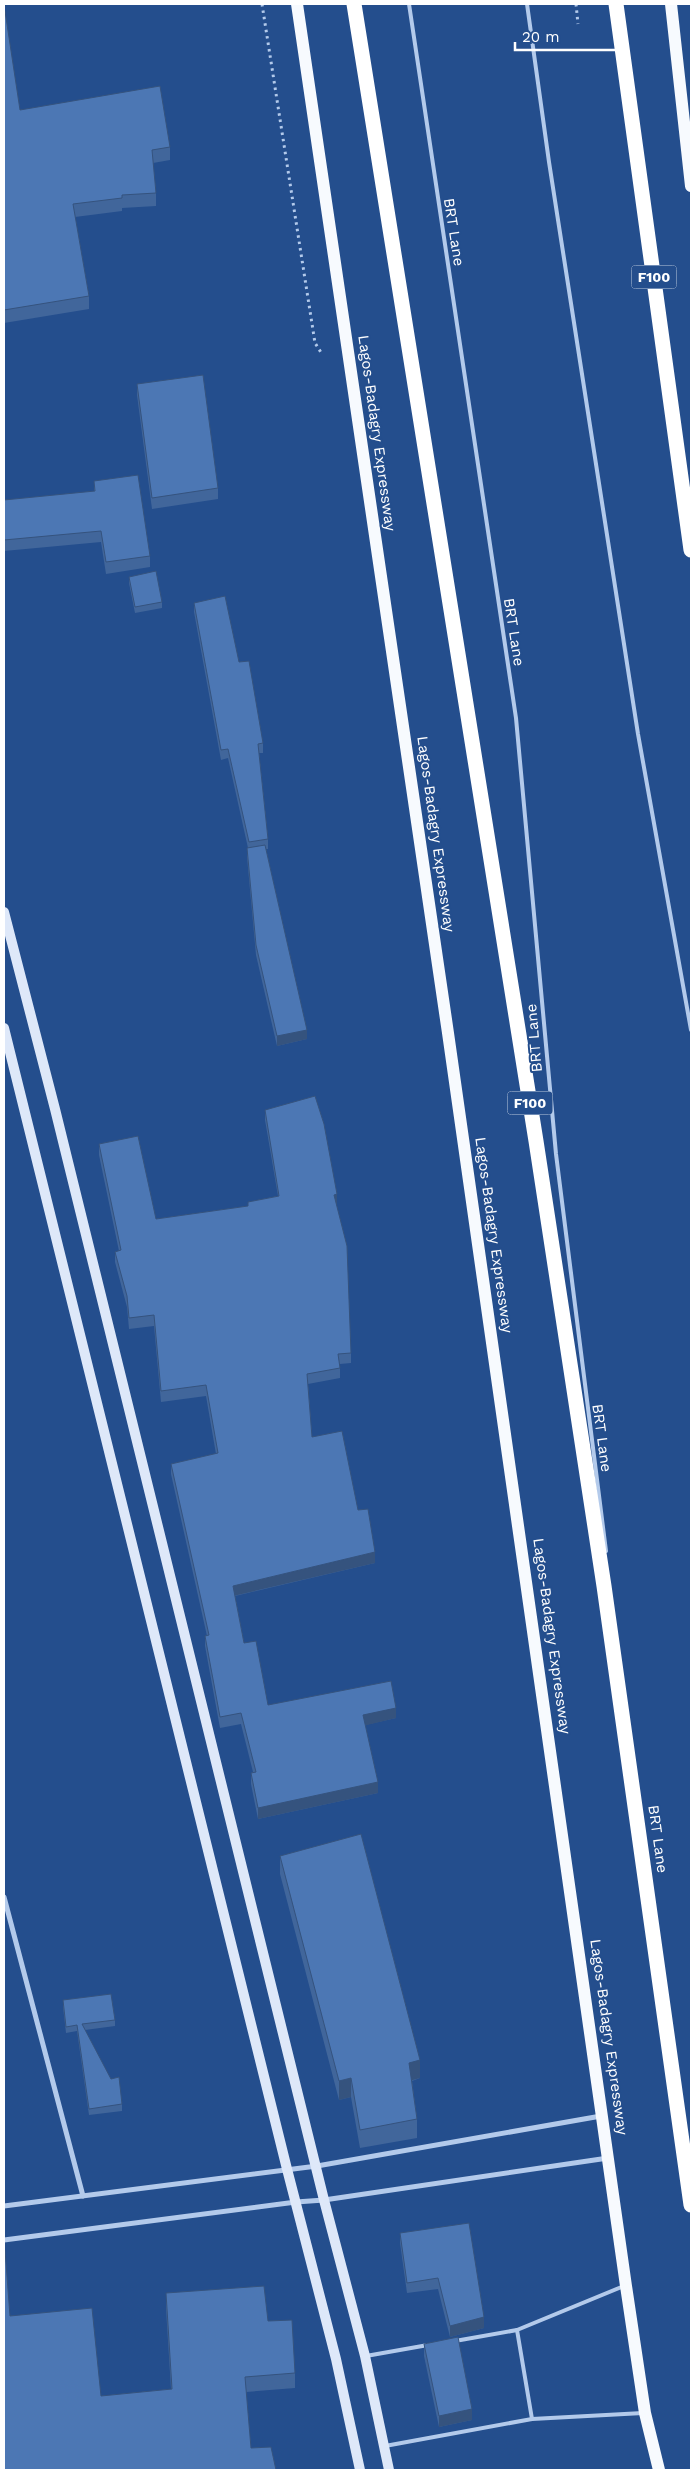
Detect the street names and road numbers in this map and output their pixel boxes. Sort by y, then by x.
street label: BRT Lane [440,197,468,267]
road number: F100 [632,266,676,288]
street label: Lagos-Badagry Expressway [354,334,400,532]
street label: BRT Lane [500,597,528,667]
street label: Lagos-Badagry Expressway [413,735,459,933]
street label: BRT Lane [522,1003,546,1073]
road number: F100 [508,1092,552,1114]
street label: Lagos-Badagry Expressway [471,1136,517,1334]
street label: BRT Lane [588,1403,616,1473]
street label: Lagos-Badagry Expressway [529,1537,575,1735]
street label: BRT Lane [644,1804,672,1874]
street label: Lagos-Badagry Expressway [586,1938,632,2136]

